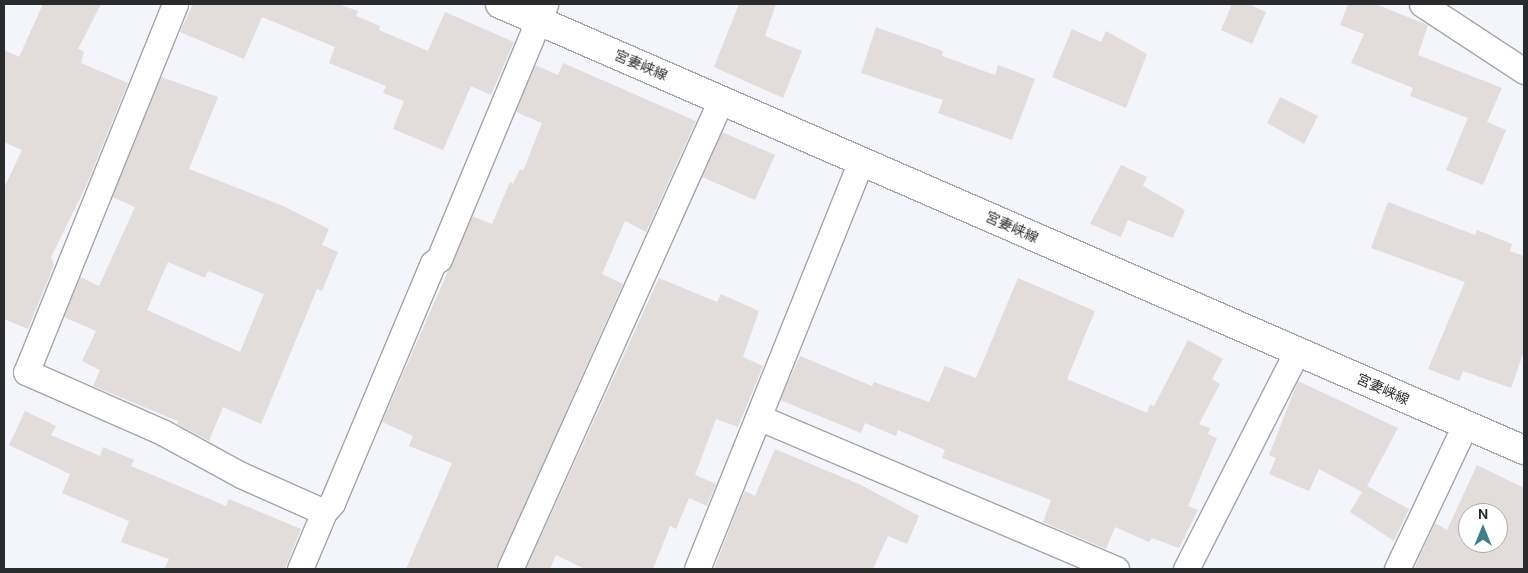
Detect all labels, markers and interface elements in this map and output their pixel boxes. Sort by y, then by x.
street label: 宮妻峡線 [612,46,670,84]
street label: 宮妻峡線 [983,208,1041,246]
street label: 宮妻峡線 [1354,370,1412,408]
north arrow [1458,503,1508,553]
text: N [1478,505,1488,523]

